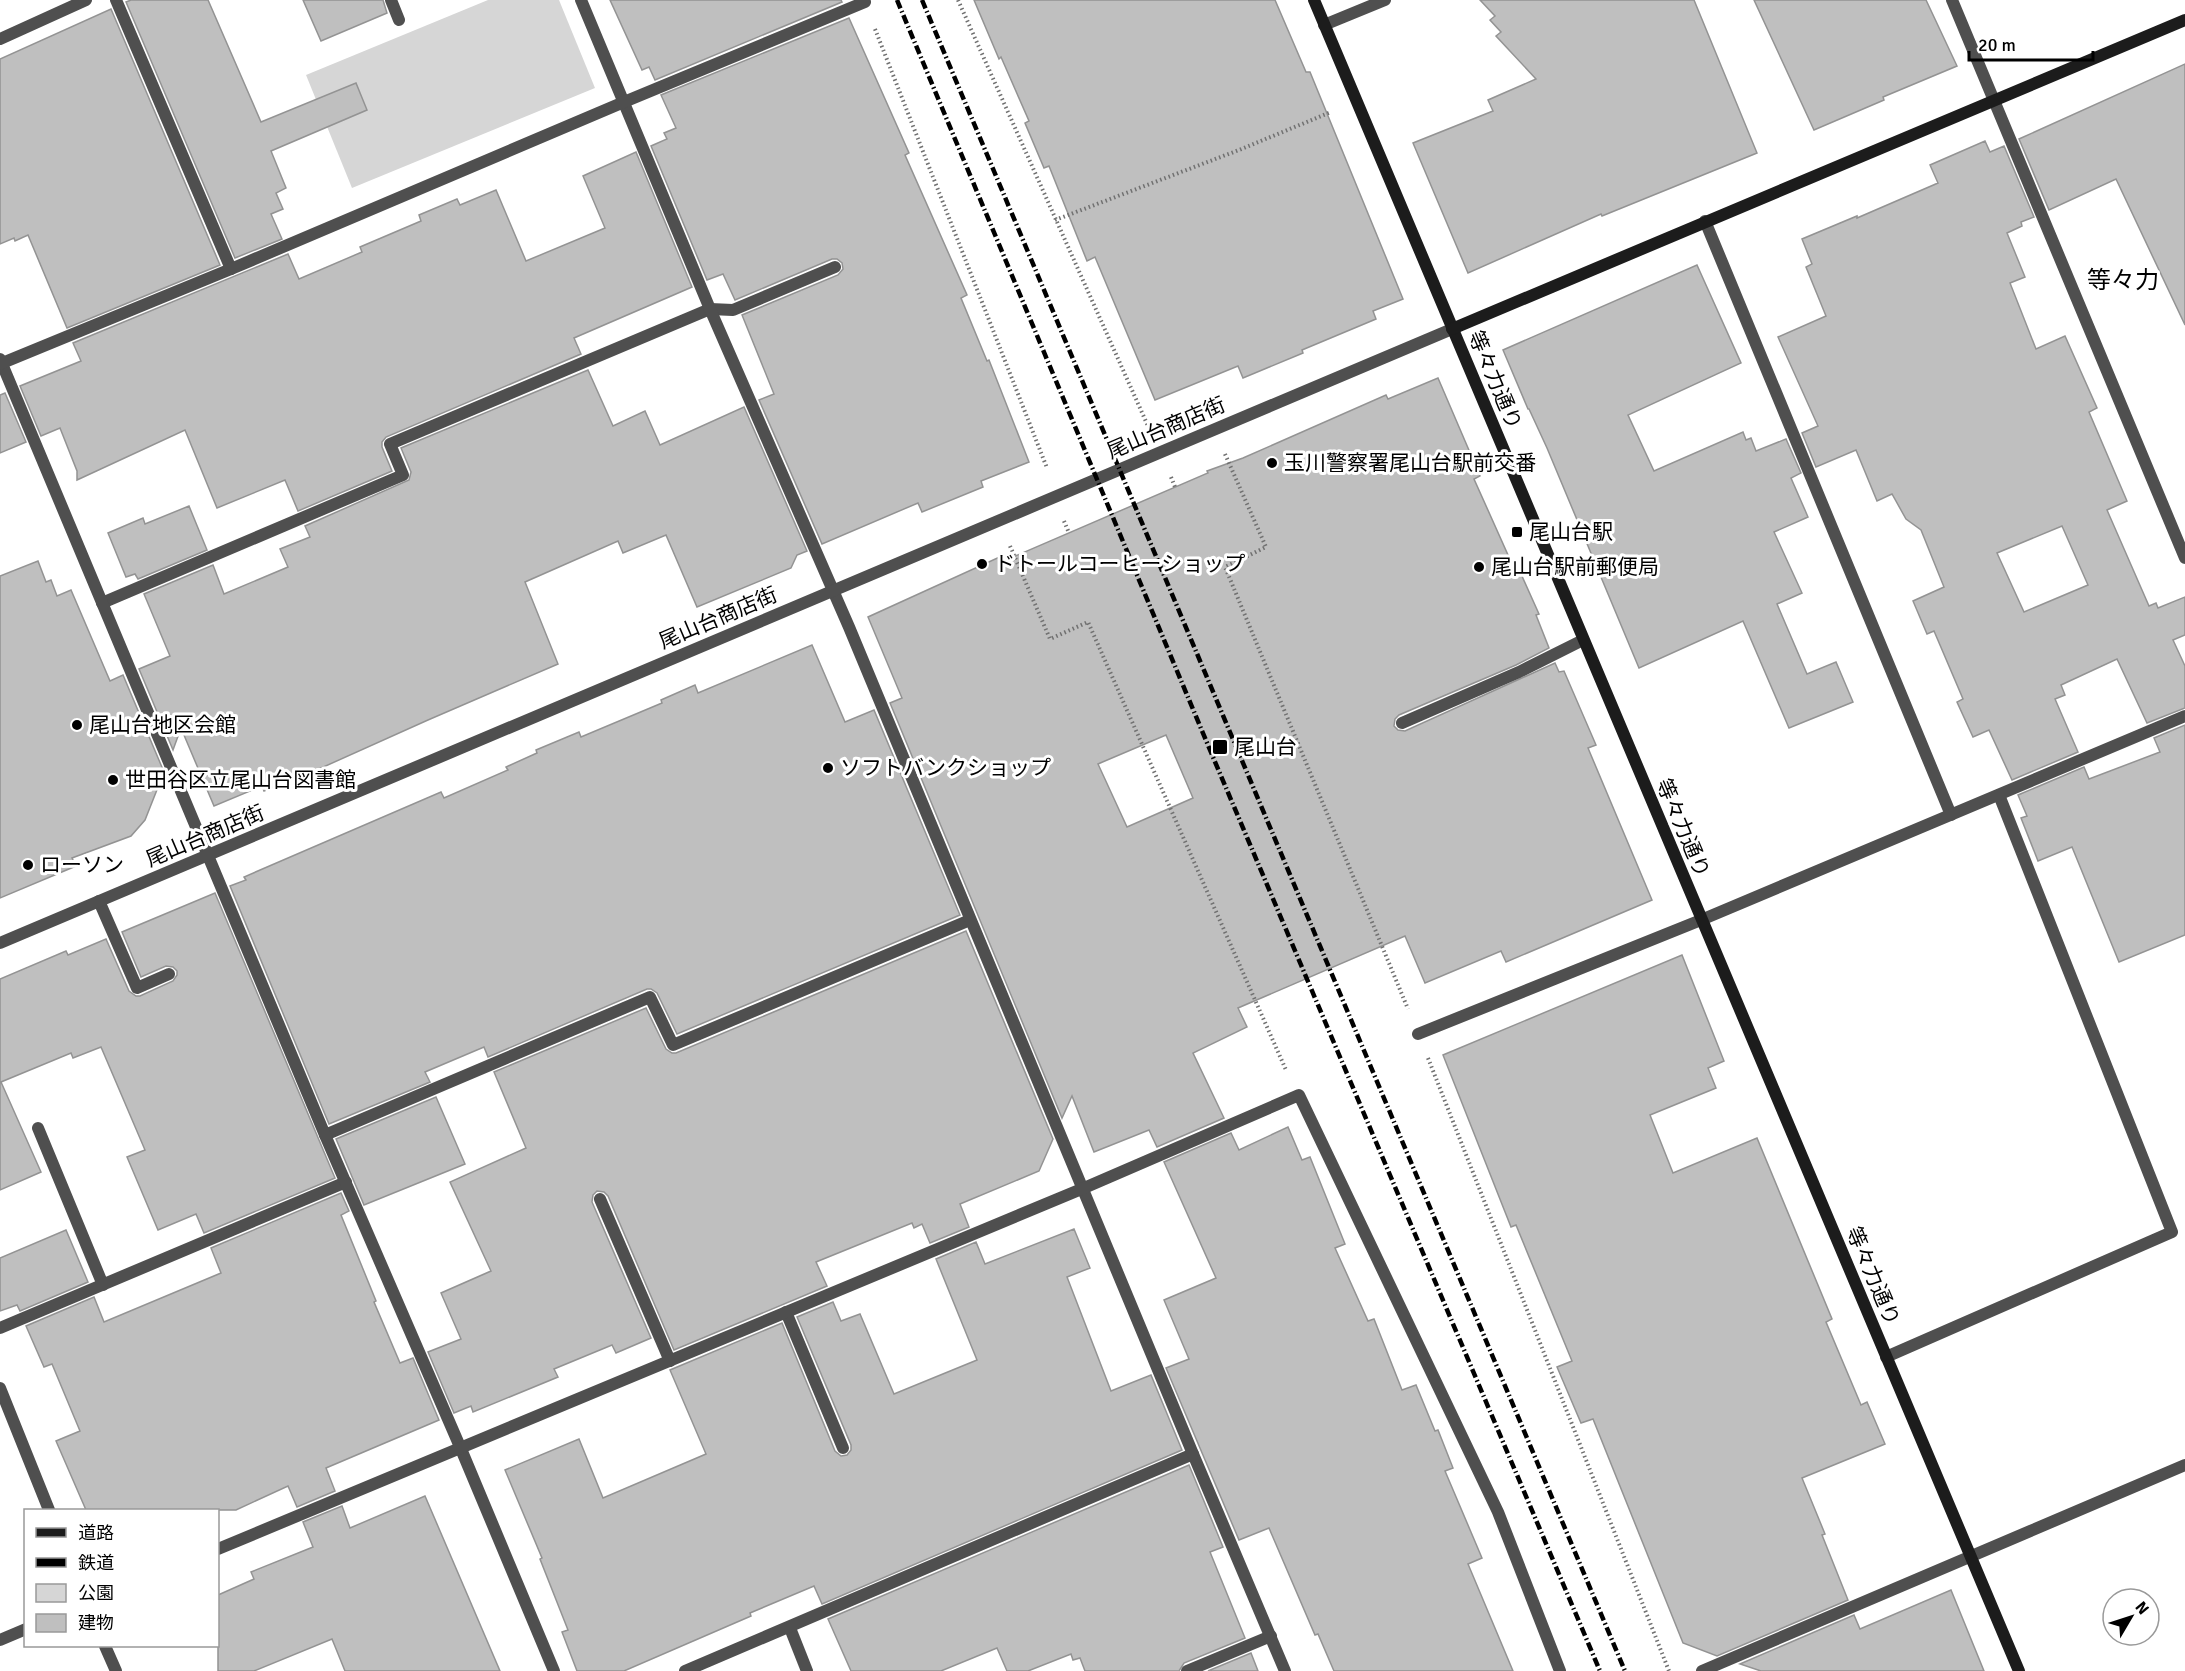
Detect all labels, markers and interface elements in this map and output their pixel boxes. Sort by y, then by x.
scale bar [1969,24,2094,62]
text: 20 m [1978,34,2016,56]
district label: 等々力 [2087,265,2159,295]
street label: 等々力通り [1463,327,1527,433]
street label: 尾山台商店街 [1103,391,1229,465]
place label: 玉川警察署尾山台駅前交番 [1284,450,1536,476]
marker: 玉川警察署尾山台駅前交番 [1265,456,1279,470]
place label: 尾山台駅 [1529,519,1613,545]
marker: 尾山台駅 [1510,525,1524,539]
place label: ドトールコーヒーショップ [994,551,1245,577]
place label: 尾山台駅前郵便局 [1491,554,1659,580]
marker: ドトールコーヒーショップ [975,557,989,571]
marker: 尾山台駅前郵便局 [1472,560,1486,574]
street label: 尾山台商店街 [655,581,781,655]
place label: 尾山台地区会館 [89,712,236,738]
marker: 尾山台地区会館 [70,718,84,732]
place label: 尾山台 [1234,734,1297,760]
marker: 尾山台 [1211,738,1229,756]
place label: ソフトバンクショップ [840,755,1051,781]
marker: ソフトバンクショップ [821,761,835,775]
place label: 世田谷区立尾山台図書館 [125,767,356,793]
marker: 世田谷区立尾山台図書館 [106,773,120,787]
street label: 等々力通り [1651,775,1715,881]
street label: 尾山台商店街 [142,799,268,873]
place label: ローソン [40,852,124,878]
marker: ローソン [21,858,35,872]
street label: 等々力通り [1841,1223,1905,1329]
legend [24,1509,219,1647]
text: 道路 [78,1522,114,1544]
text: 鉄道 [78,1552,114,1574]
text: 公園 [78,1582,114,1604]
north arrow [2101,1587,2161,1647]
text: N [2131,1598,2153,1619]
text: 建物 [78,1612,114,1634]

